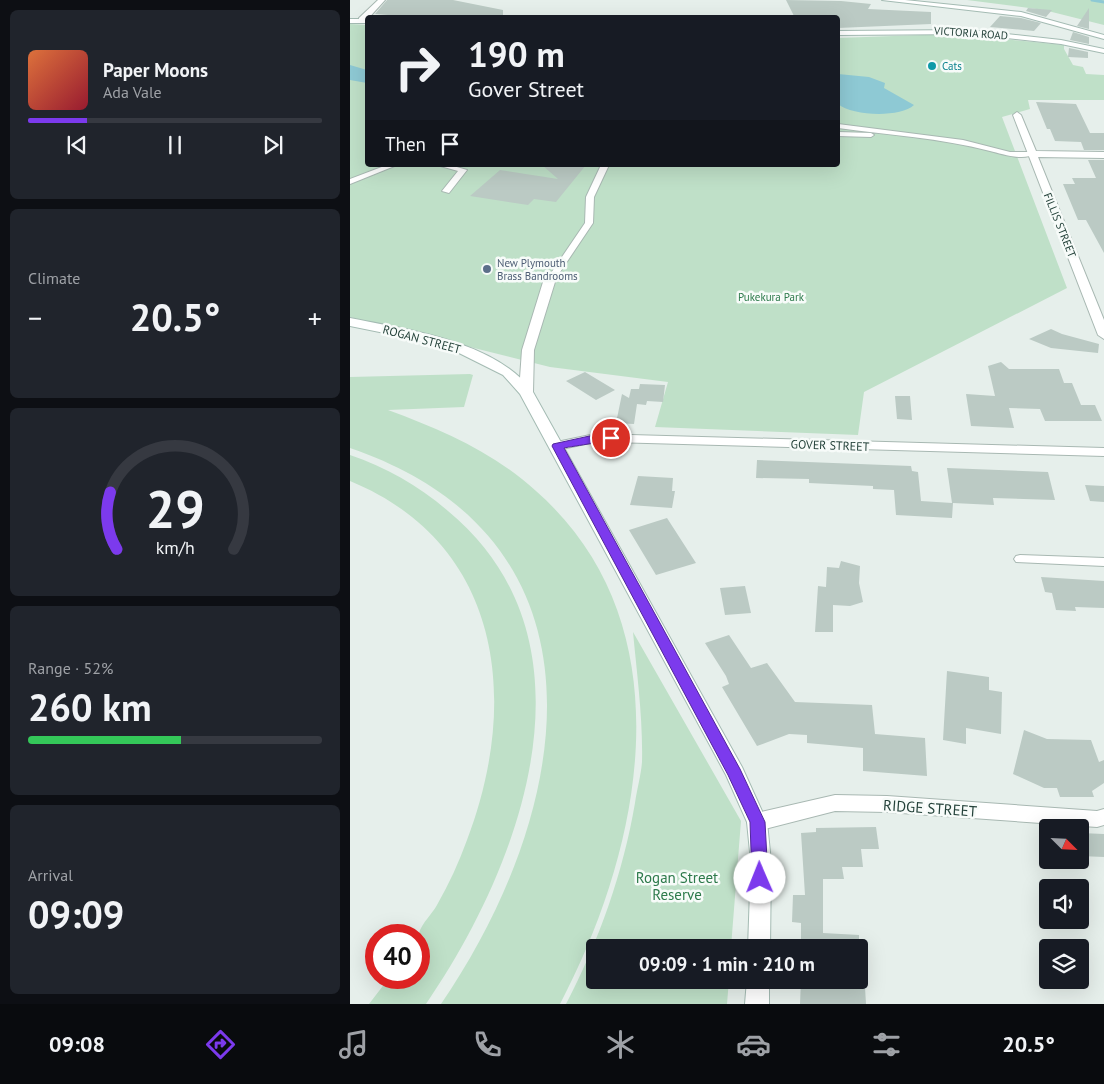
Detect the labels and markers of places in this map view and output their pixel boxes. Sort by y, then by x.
place label: Cats [942,59,962,73]
marker: Cats [926,60,938,72]
place label: New Plymouth Brass Bandrooms [497,256,578,283]
marker: New Plymouth Brass Bandrooms [481,263,493,275]
pin [590,417,632,459]

